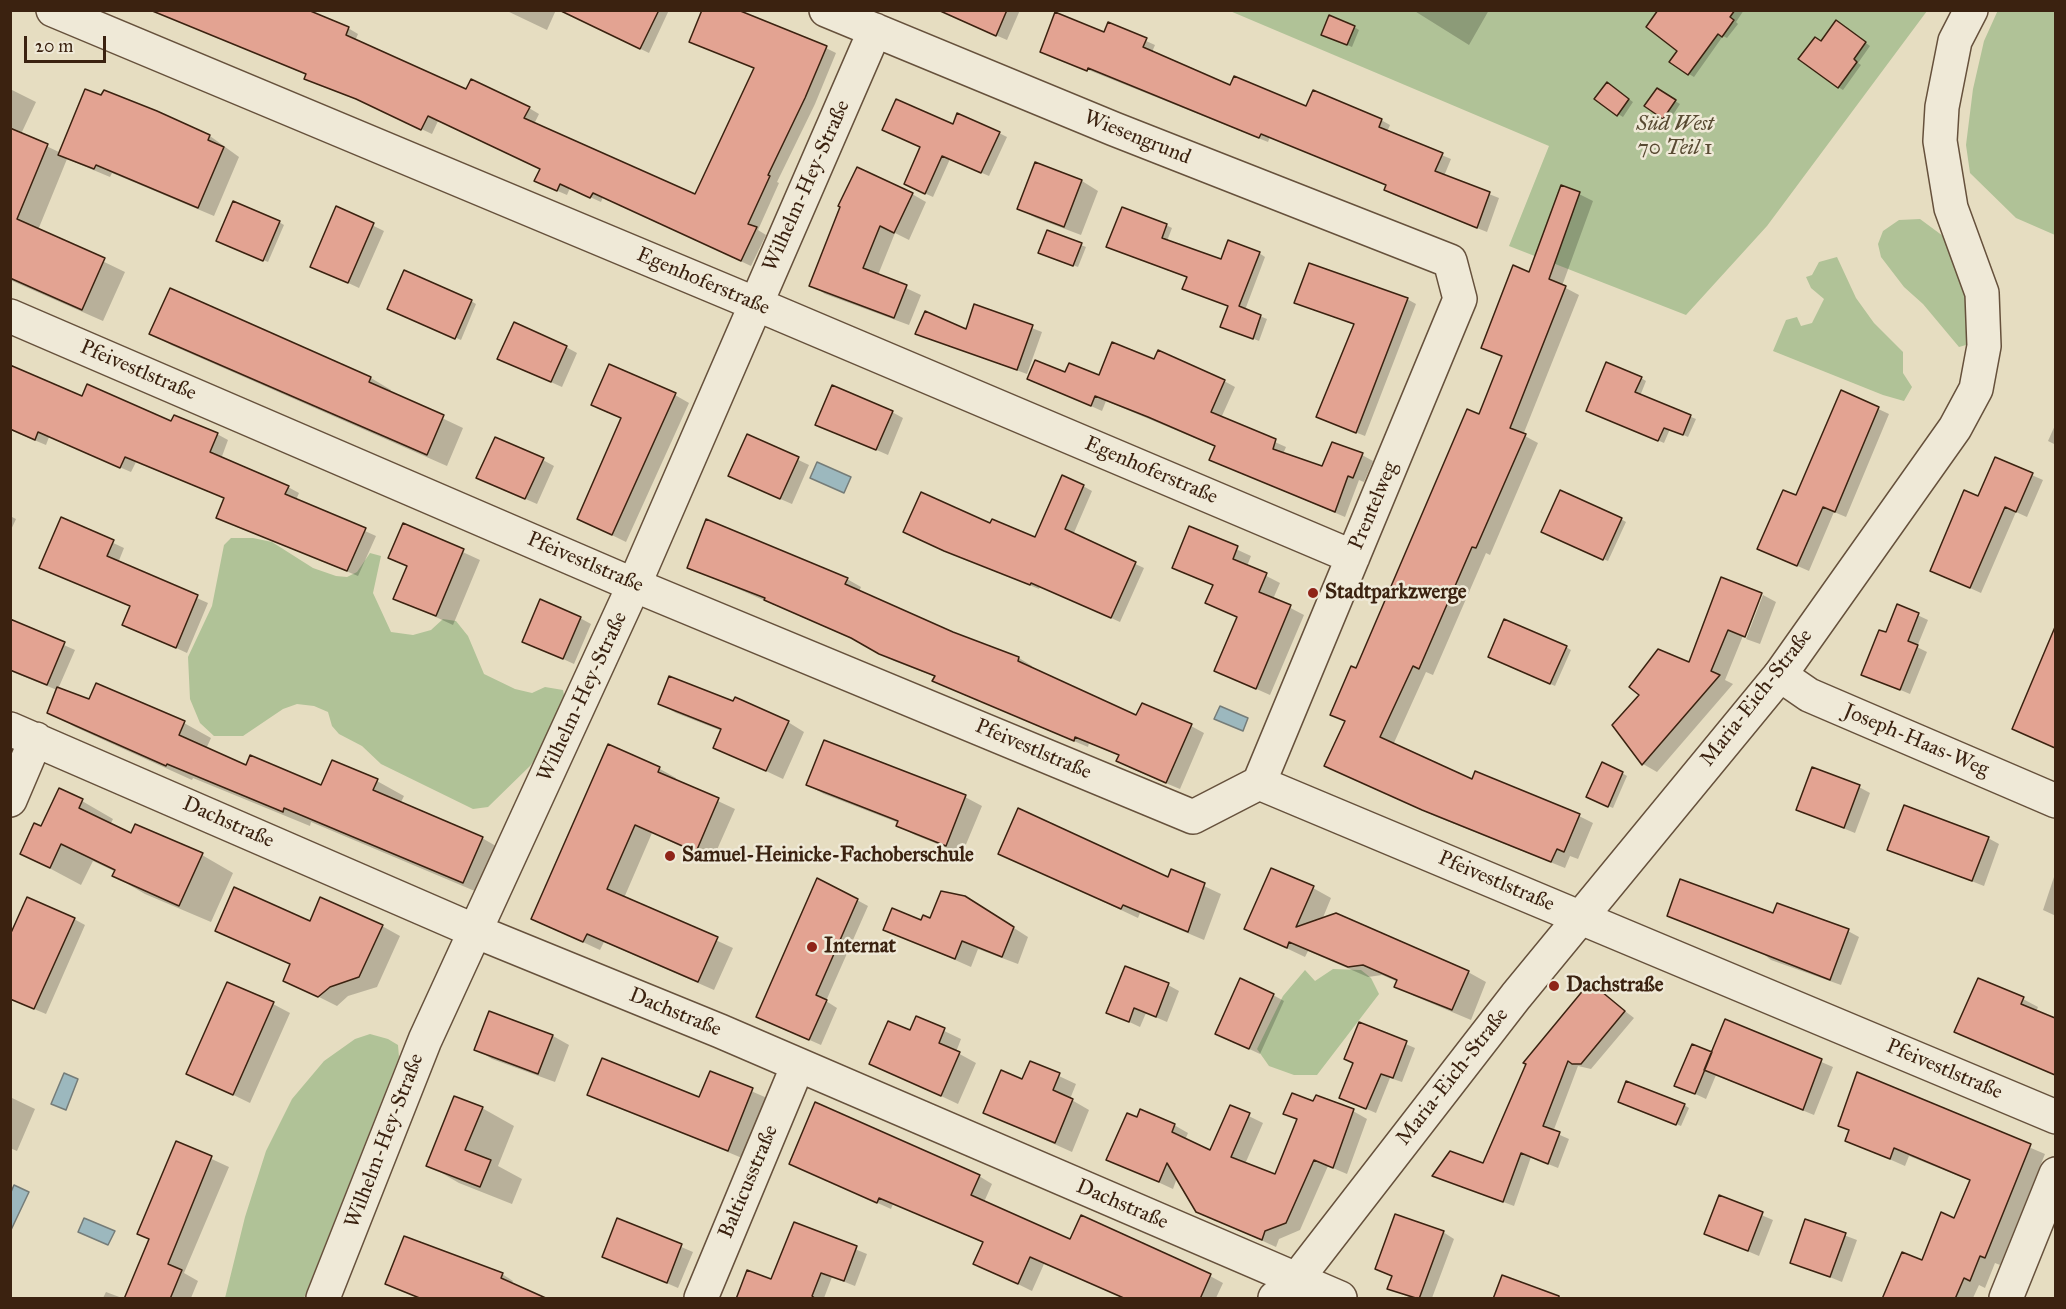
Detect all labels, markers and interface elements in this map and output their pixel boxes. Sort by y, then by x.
scale bar [27,24,110,62]
text: 20 m [35,35,73,57]
street label: Wilhelm-Hey-Straße [758,97,856,275]
street label: Wiesengrund [1080,105,1194,171]
park label: Süd West 70 Teil 1 [1636,112,1714,162]
street label: Egenhoferstraße [633,243,773,321]
street label: Pfeivestlstraße [76,335,200,407]
street label: Egenhoferstraße [1081,432,1221,510]
street label: Prentelweg [1344,458,1404,554]
street label: Pfeivestlstraße [523,527,647,599]
place label: Stadtparkzwerge [1325,580,1467,606]
marker: Stadtparkzwerge [1306,586,1320,600]
street label: Wilhelm-Hey-Straße [533,608,633,786]
street label: Maria-Eich-Straße [1696,624,1818,772]
street label: Joseph-Haas-Weg [1839,699,1993,783]
street label: Pfeivestlstraße [971,714,1095,786]
street label: Dachstraße [178,792,278,854]
place label: Samuel-Heinicke-Fachoberschule [682,843,974,869]
street label: Pfeivestlstraße [1434,846,1558,918]
marker: Samuel-Heinicke-Fachoberschule [663,849,677,863]
place label: Internat [824,934,896,960]
marker: Internat [805,940,819,954]
place label: Dachstraße [1566,973,1663,999]
marker: Dachstraße [1547,979,1561,993]
street label: Dachstraße [625,983,725,1043]
street label: Maria-Eich-Straße [1392,1003,1514,1151]
street label: Pfeivestlstraße [1882,1034,2006,1106]
street label: Wilhelm-Hey-Straße [340,1050,430,1232]
street label: Balticusstraße [714,1122,784,1242]
street label: Dachstraße [1072,1174,1172,1236]

